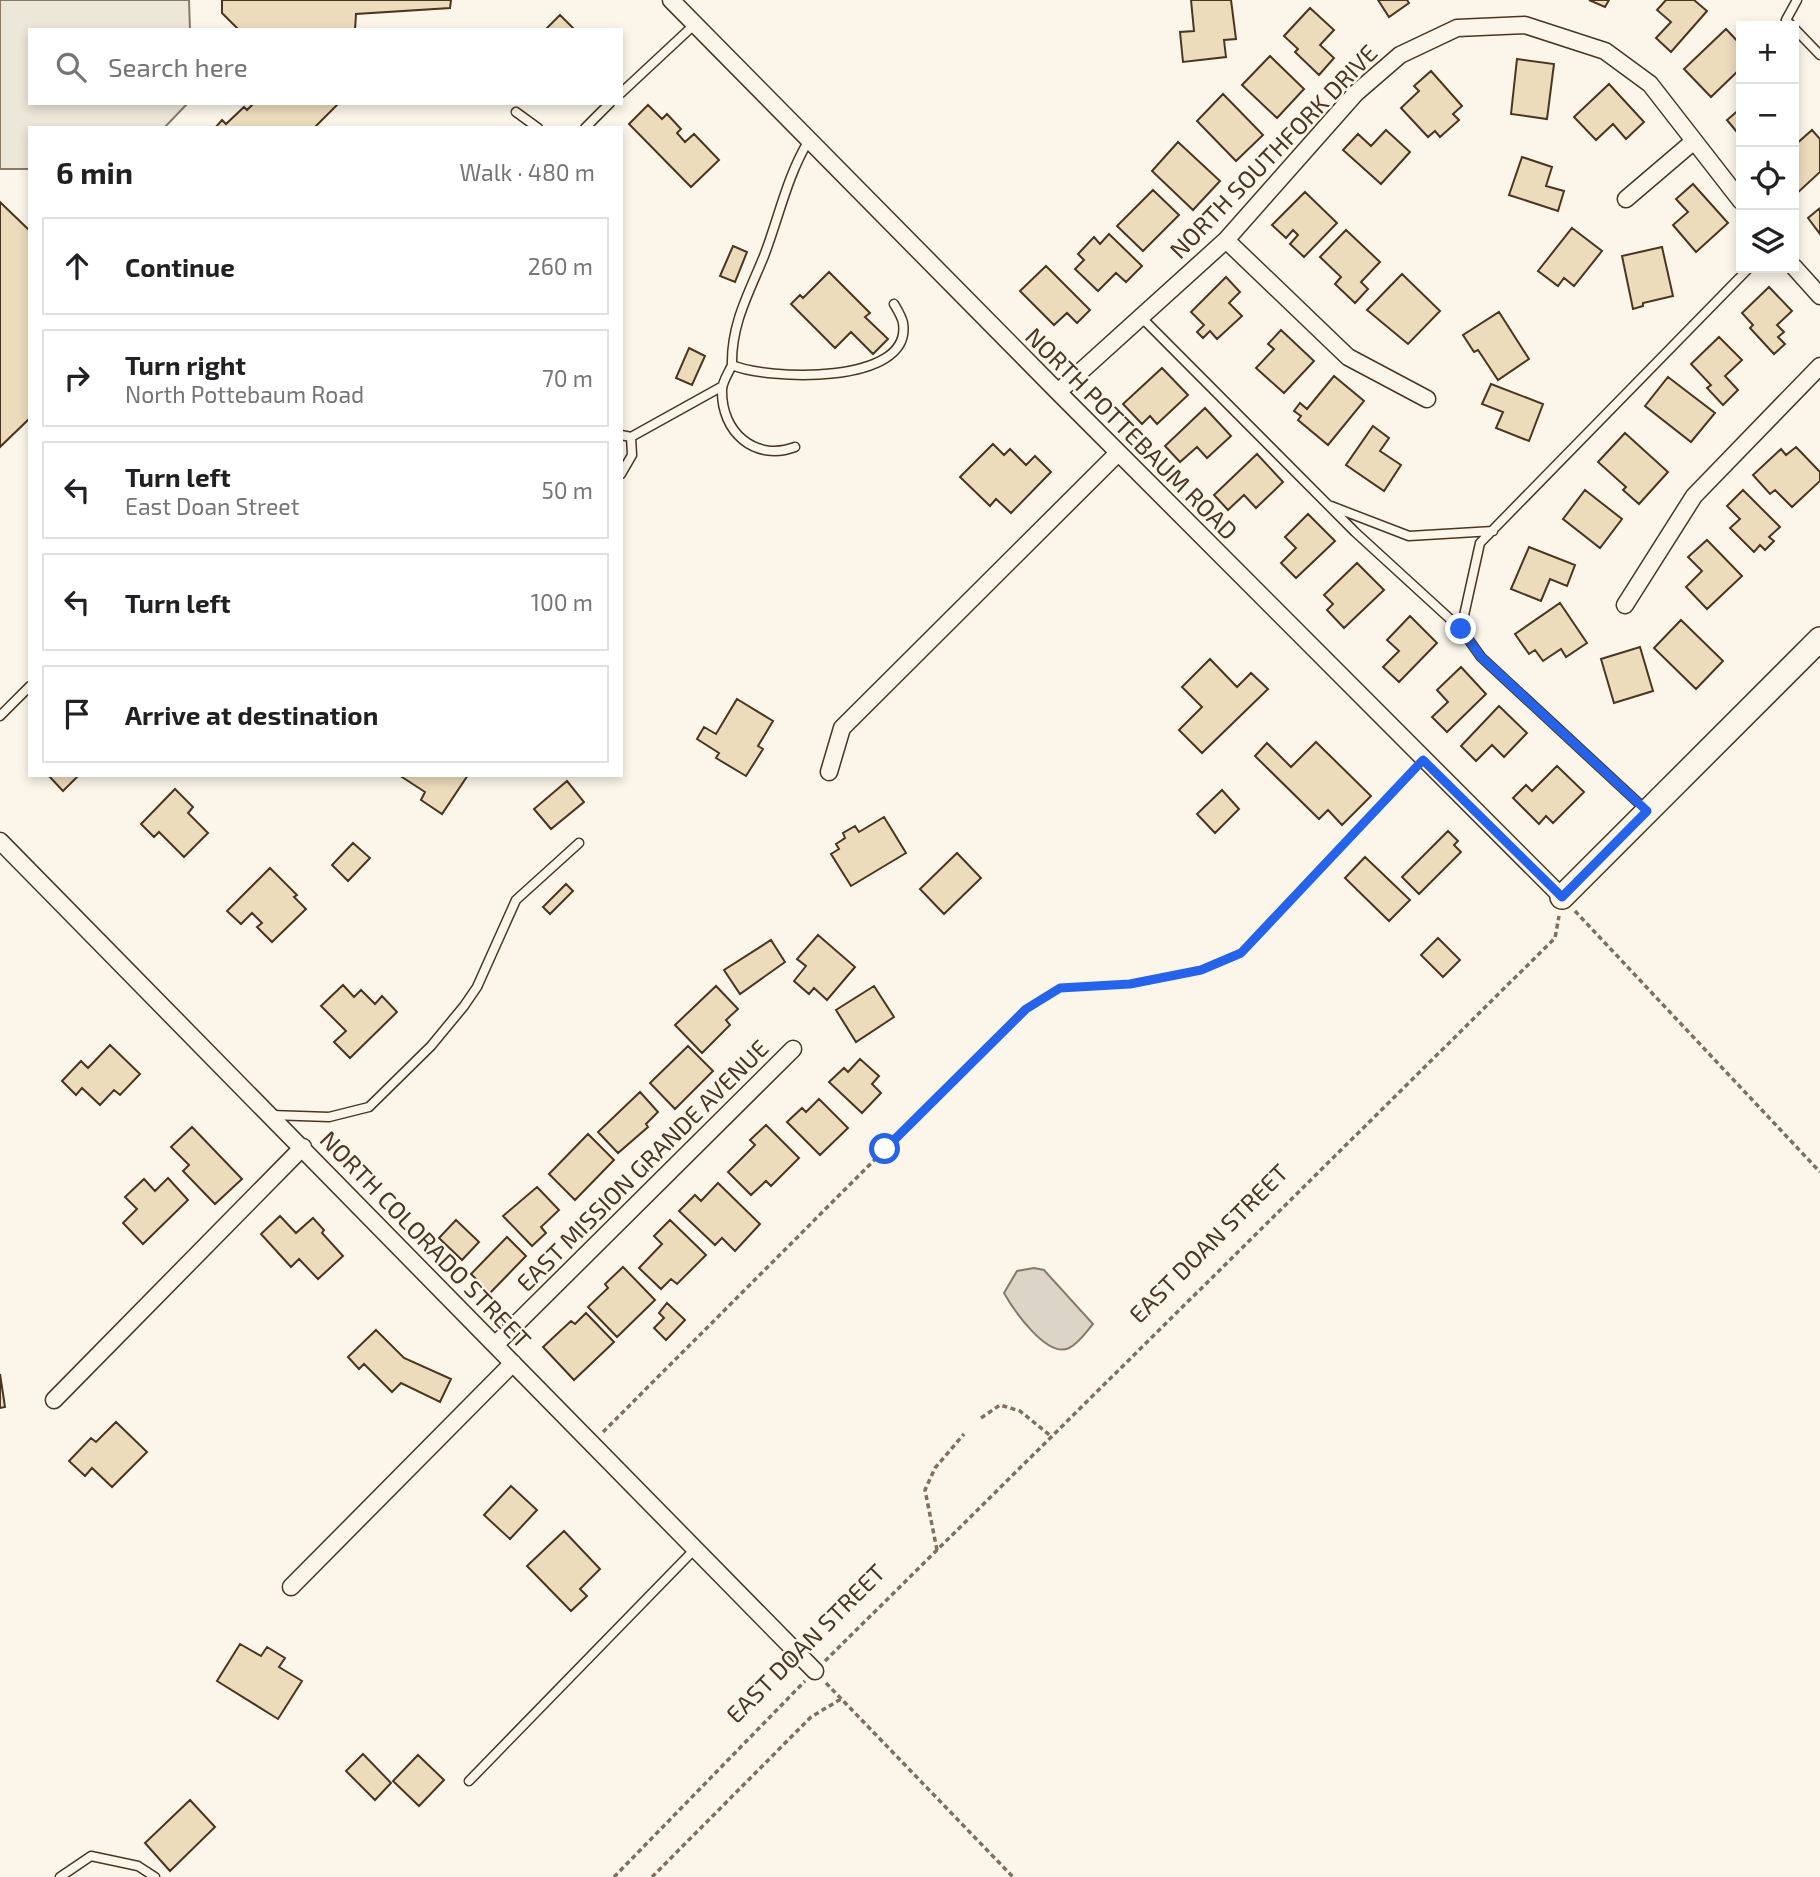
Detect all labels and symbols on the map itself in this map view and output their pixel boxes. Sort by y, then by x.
street label: NORTH SOUTHFORK DRIVE [1163,38,1383,264]
street label: NORTH POTTEBAUM ROAD [1020,321,1244,545]
route end [1445,613,1476,644]
street label: EAST MISSION GRANDE AVENUE [510,1033,774,1297]
street label: NORTH COLORADO STREET [315,1124,537,1354]
route start [869,1133,900,1164]
street label: EAST DOAN STREET [1122,1157,1293,1328]
street label: EAST DOAN STREET [719,1557,890,1728]

